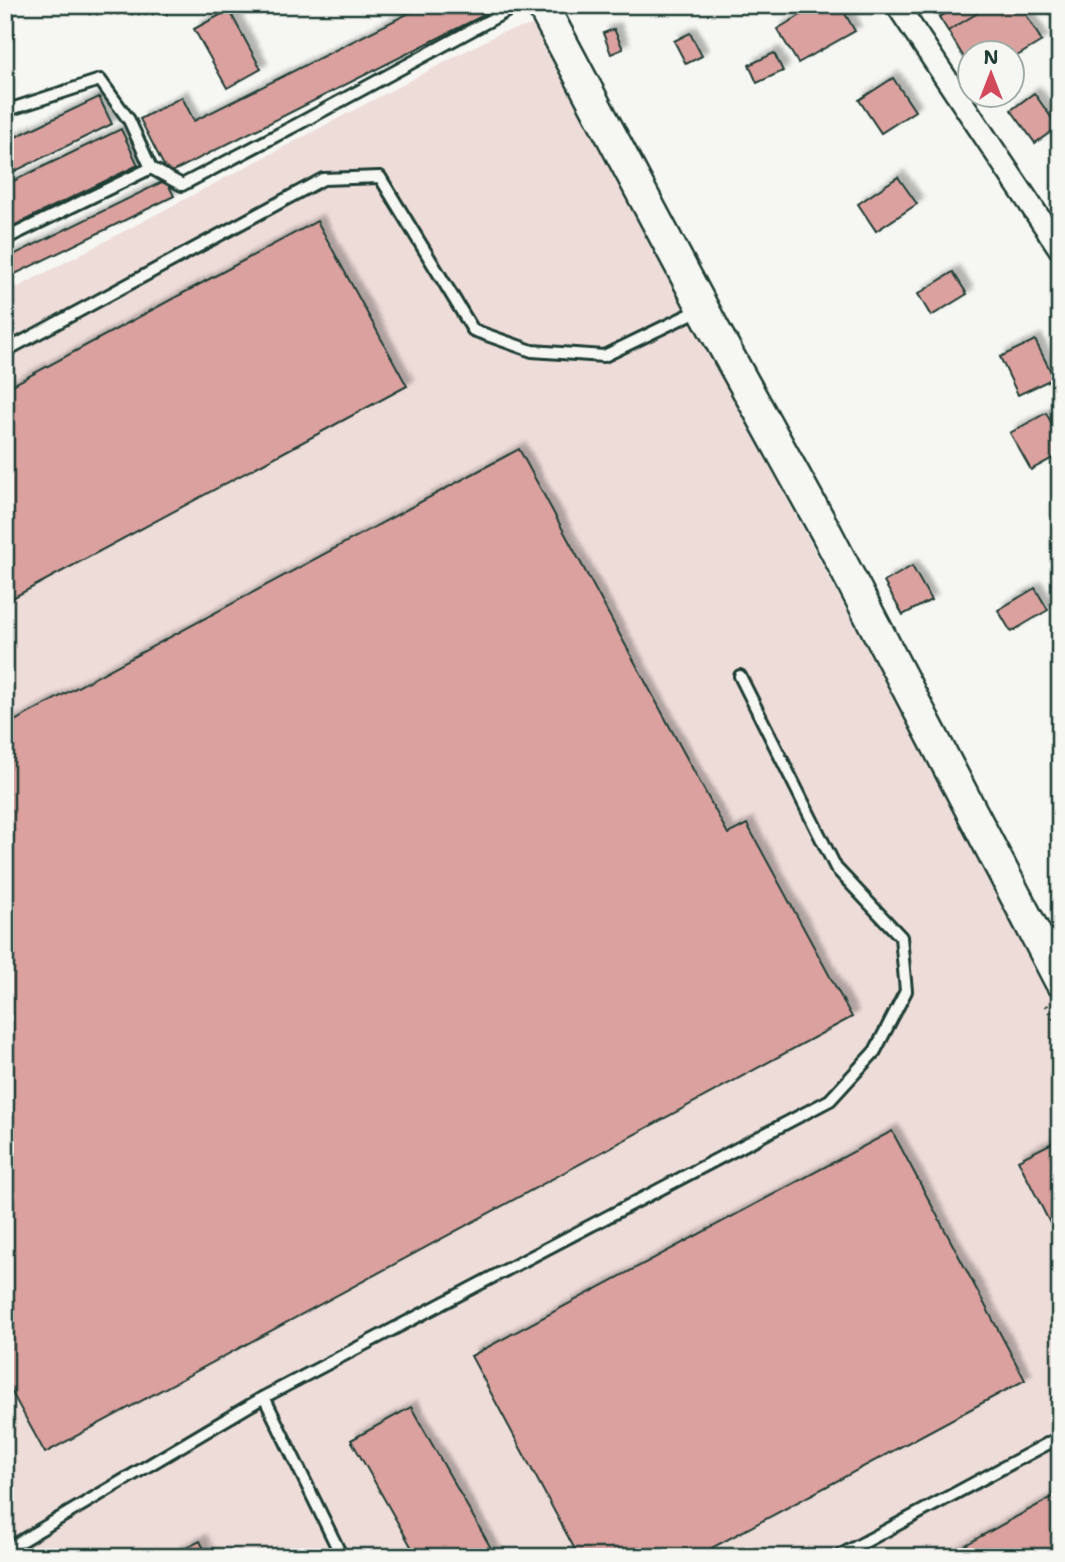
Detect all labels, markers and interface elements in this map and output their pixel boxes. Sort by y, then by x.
north arrow [956,38,1026,108]
text: N [983,45,999,70]

